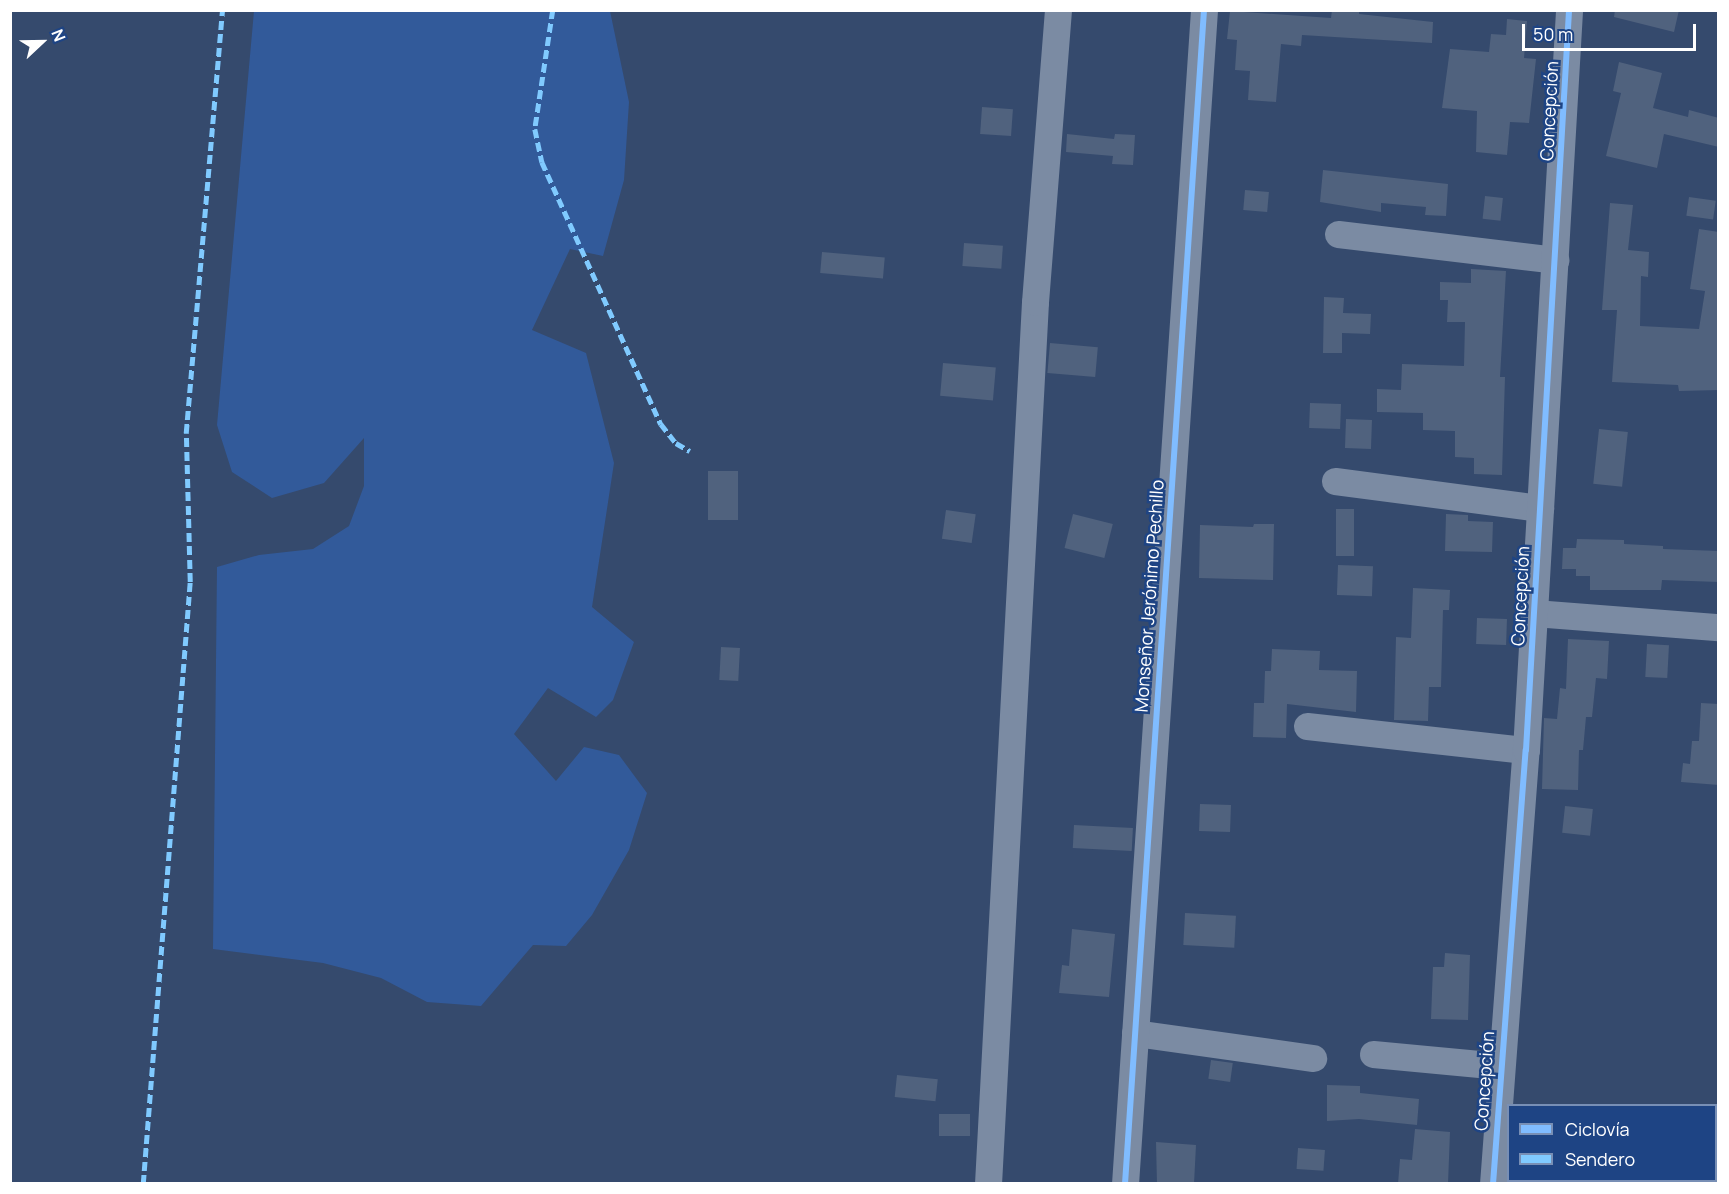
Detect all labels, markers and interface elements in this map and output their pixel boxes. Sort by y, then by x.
north arrow [12,12,72,72]
scale bar [1525,12,1699,50]
text: 50 m [1533,22,1573,46]
text: N [46,26,71,45]
street label: Concepción [1536,61,1562,161]
street label: Monseñor Jerónimo Pechillo [1130,479,1168,713]
street label: Concepción [1507,546,1533,646]
street label: Concepción [1470,1030,1498,1132]
legend [1507,1104,1717,1182]
text: Ciclovía [1565,1117,1630,1141]
text: Sendero [1565,1147,1635,1171]

